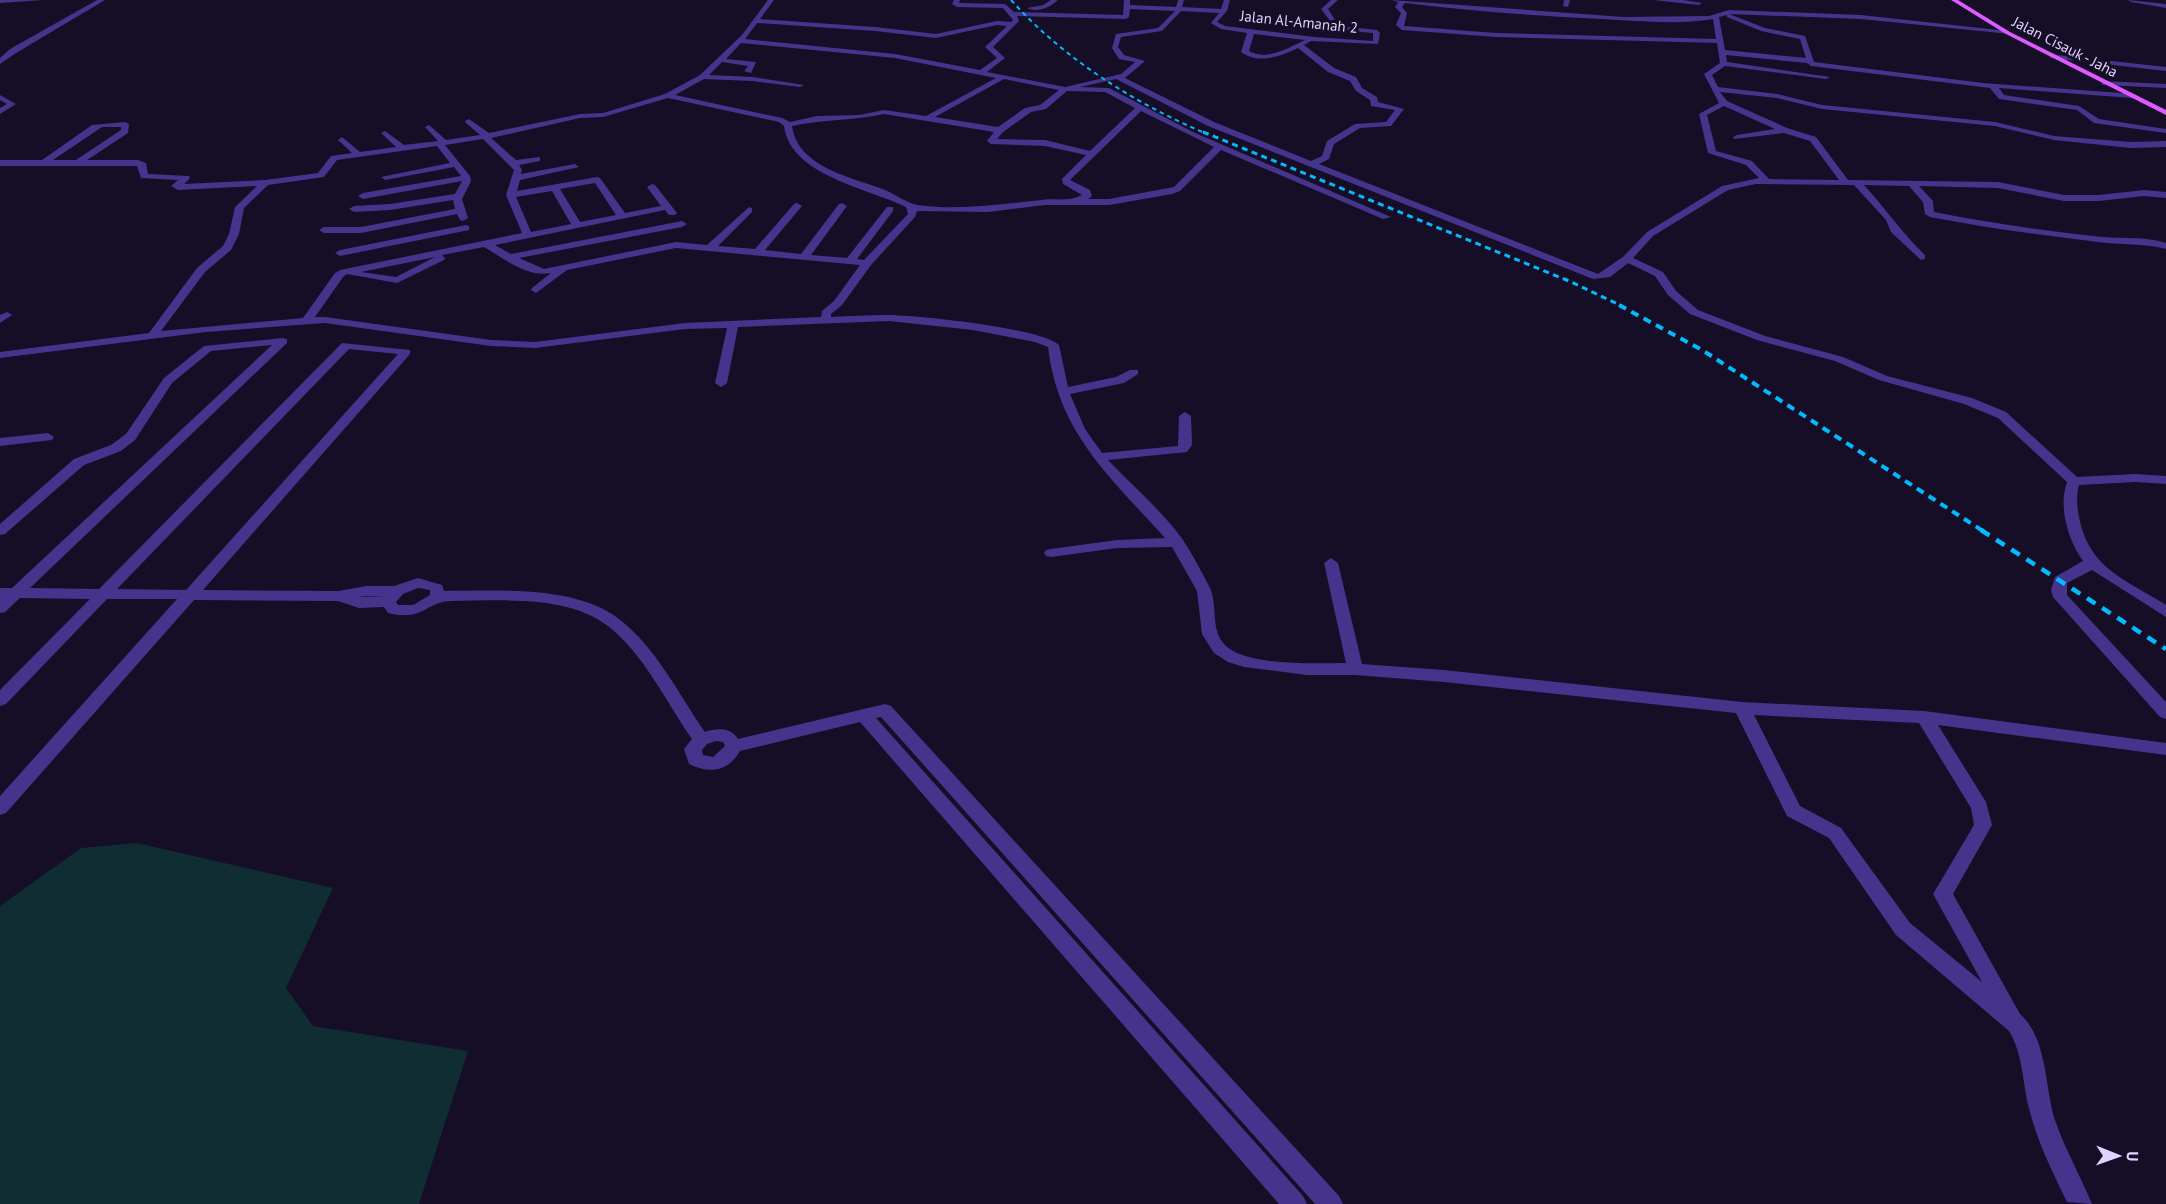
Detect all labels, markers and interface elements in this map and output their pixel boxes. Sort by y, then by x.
street label: Jalan Al-Amanah 2 [1238,6,1359,37]
street label: Jalan Cisauk - Jaha [2009,11,2121,81]
north arrow [2088,1126,2148,1186]
text: U [2123,1151,2143,1161]

